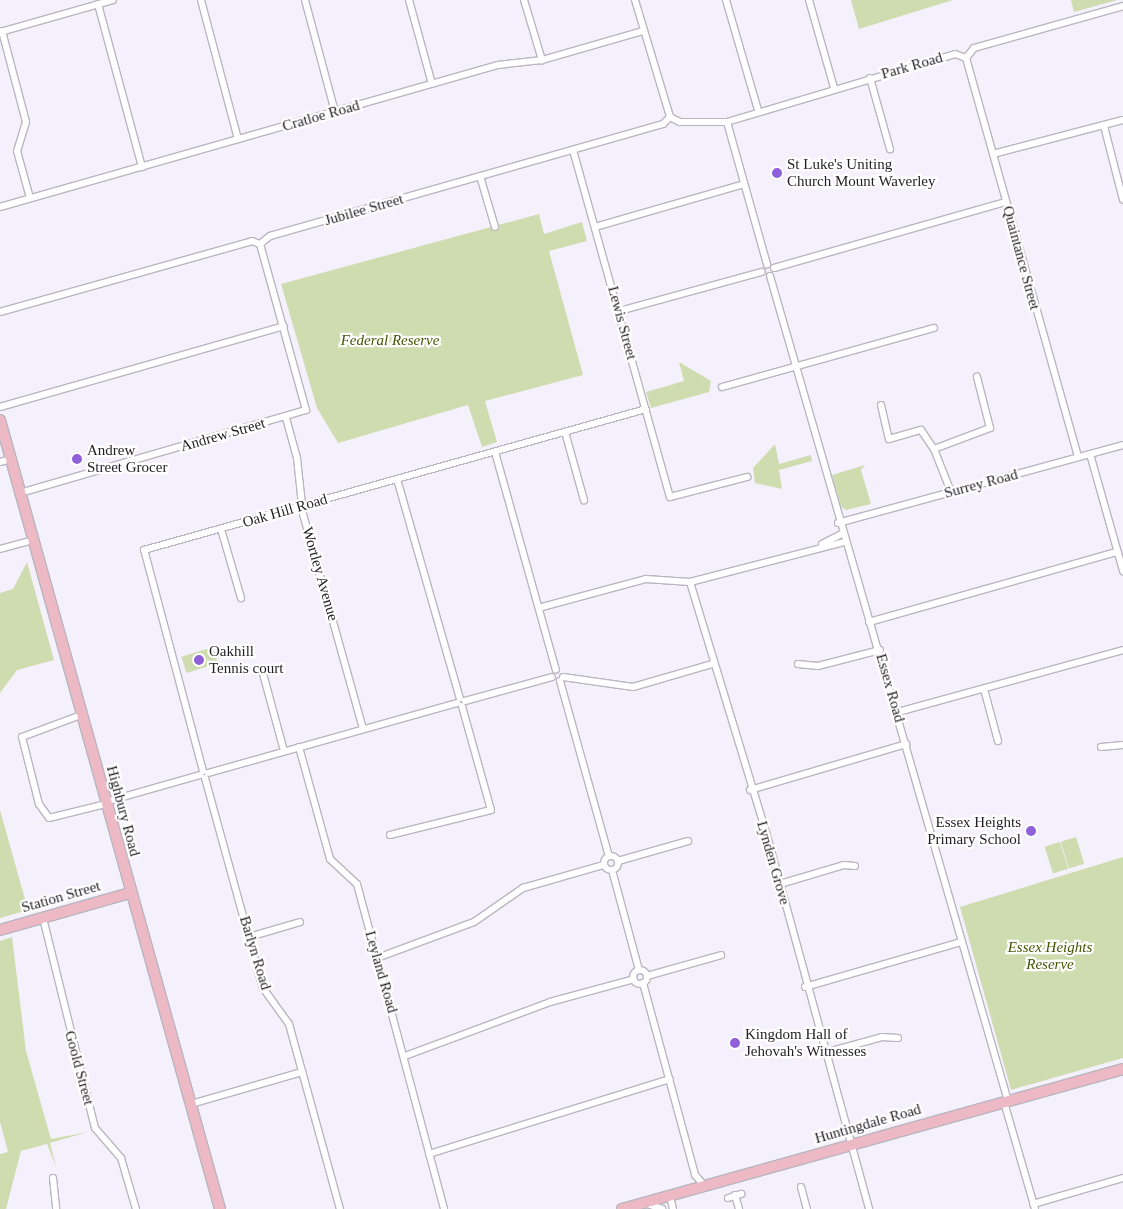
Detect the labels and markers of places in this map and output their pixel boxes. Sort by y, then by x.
place label: St Luke's Uniting Church Mount Waverley [787,155,936,190]
marker: St Luke's Uniting Church Mount Waverley [771,167,783,179]
place label: Andrew Street Grocer [87,441,167,476]
marker: Andrew Street Grocer [71,453,83,465]
place label: Oakhill Tennis court [209,642,283,677]
marker: Oakhill Tennis court [193,654,205,666]
place label: Essex Heights Primary School [927,813,1021,848]
marker: Essex Heights Primary School [1025,825,1037,837]
place label: Kingdom Hall of Jehovah's Witnesses [745,1025,867,1060]
marker: Kingdom Hall of Jehovah's Witnesses [729,1037,741,1049]

